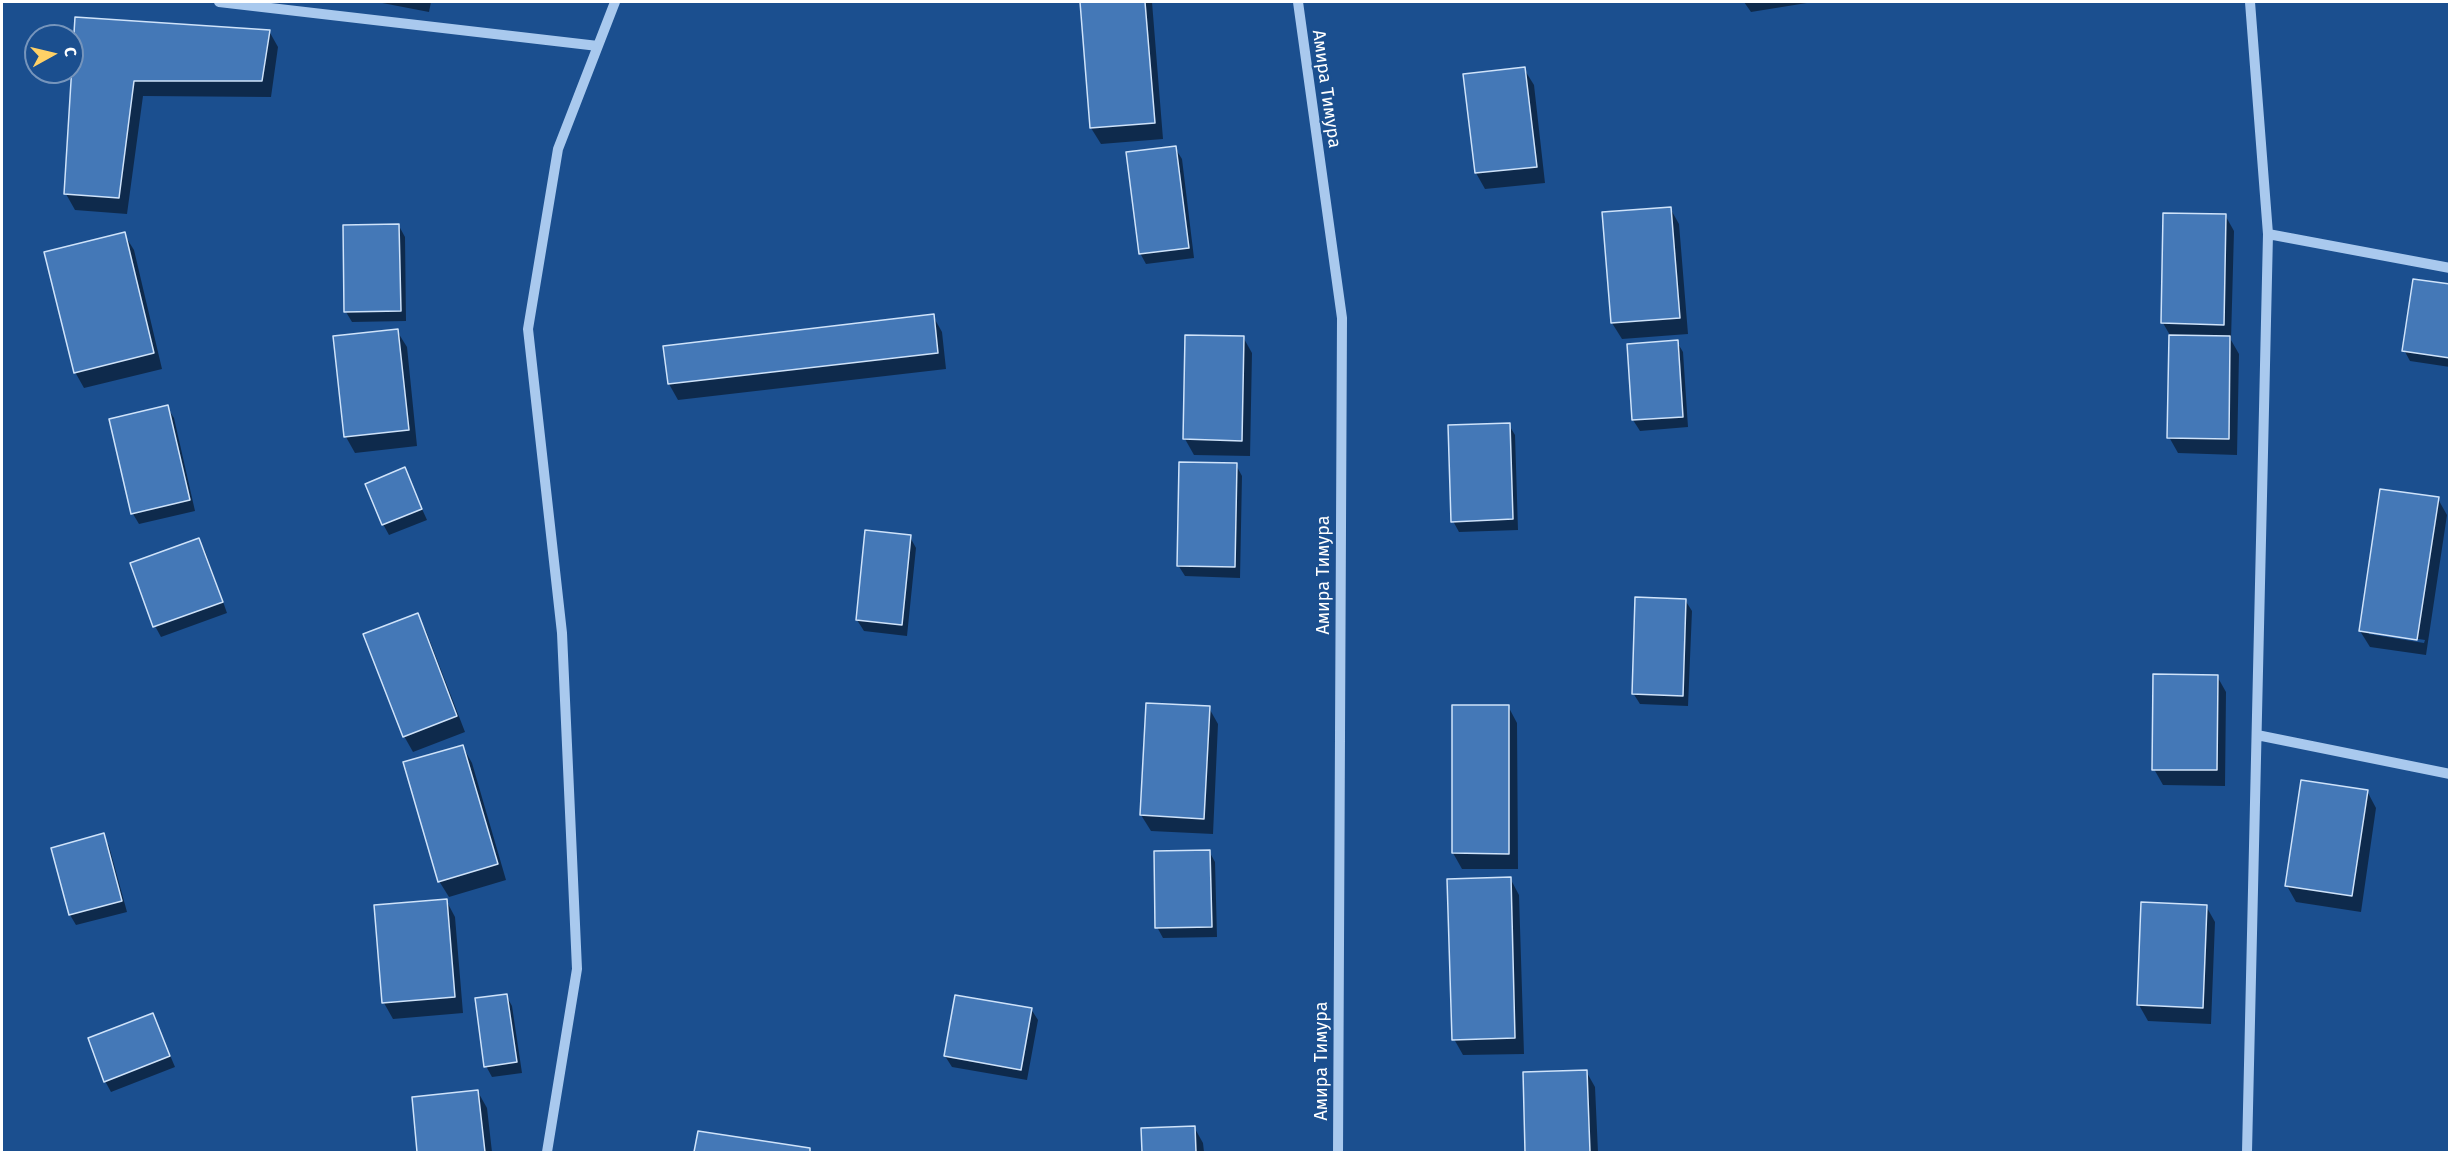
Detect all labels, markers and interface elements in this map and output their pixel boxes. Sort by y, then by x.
north arrow [24,24,84,84]
street label: Амира Тимура [1307,29,1345,149]
text: С [60,46,80,58]
street label: Амира Тимура [1313,516,1335,634]
street label: Амира Тимура [1311,1002,1333,1120]

